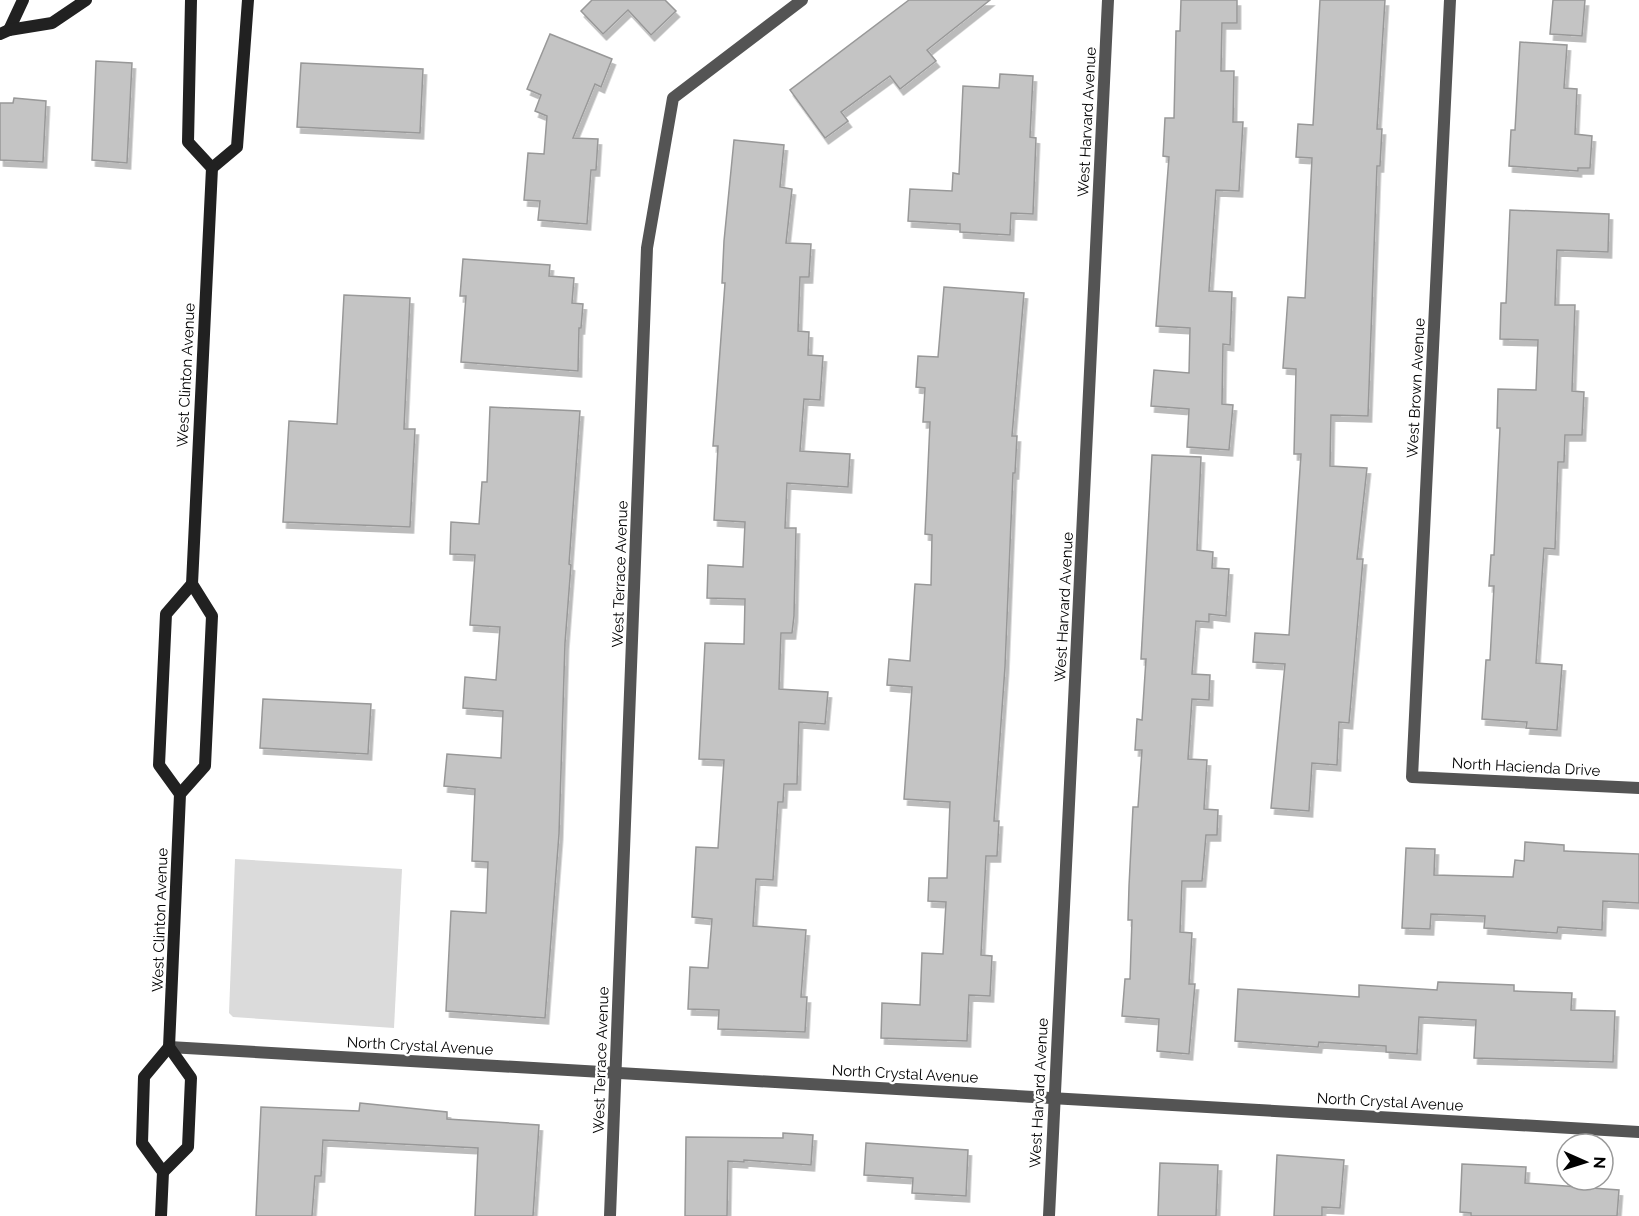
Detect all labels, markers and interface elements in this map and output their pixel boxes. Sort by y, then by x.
street label: West Harvard Avenue [1074,46,1100,198]
street label: West Clinton Avenue [173,302,199,448]
street label: West Brown Avenue [1403,317,1429,458]
street label: West Terrace Avenue [608,500,632,648]
street label: West Harvard Avenue [1051,531,1077,683]
street label: North Hacienda Drive [1451,754,1601,780]
street label: West Clinton Avenue [148,847,172,993]
street label: West Terrace Avenue [589,986,613,1134]
street label: West Harvard Avenue [1026,1017,1052,1169]
street label: North Crystal Avenue [346,1033,494,1059]
street label: North Crystal Avenue [831,1061,979,1087]
street label: North Crystal Avenue [1316,1089,1464,1115]
north arrow [1555,1132,1615,1192]
text: N [1590,1156,1609,1169]

